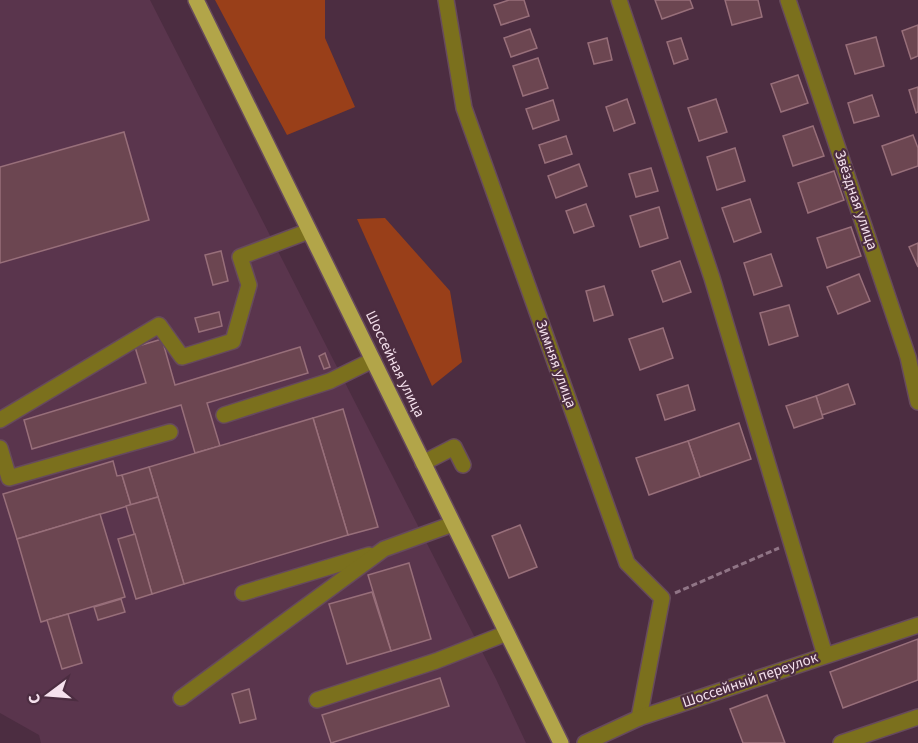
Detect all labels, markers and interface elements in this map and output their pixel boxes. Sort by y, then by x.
street label: Звёздная улица [829,147,883,253]
street label: Шоссейная улица [360,307,430,421]
street label: Зимняя улица [530,317,582,411]
street label: Шоссейный переулок [679,647,821,713]
north arrow [18,665,78,725]
text: С [23,691,46,706]

